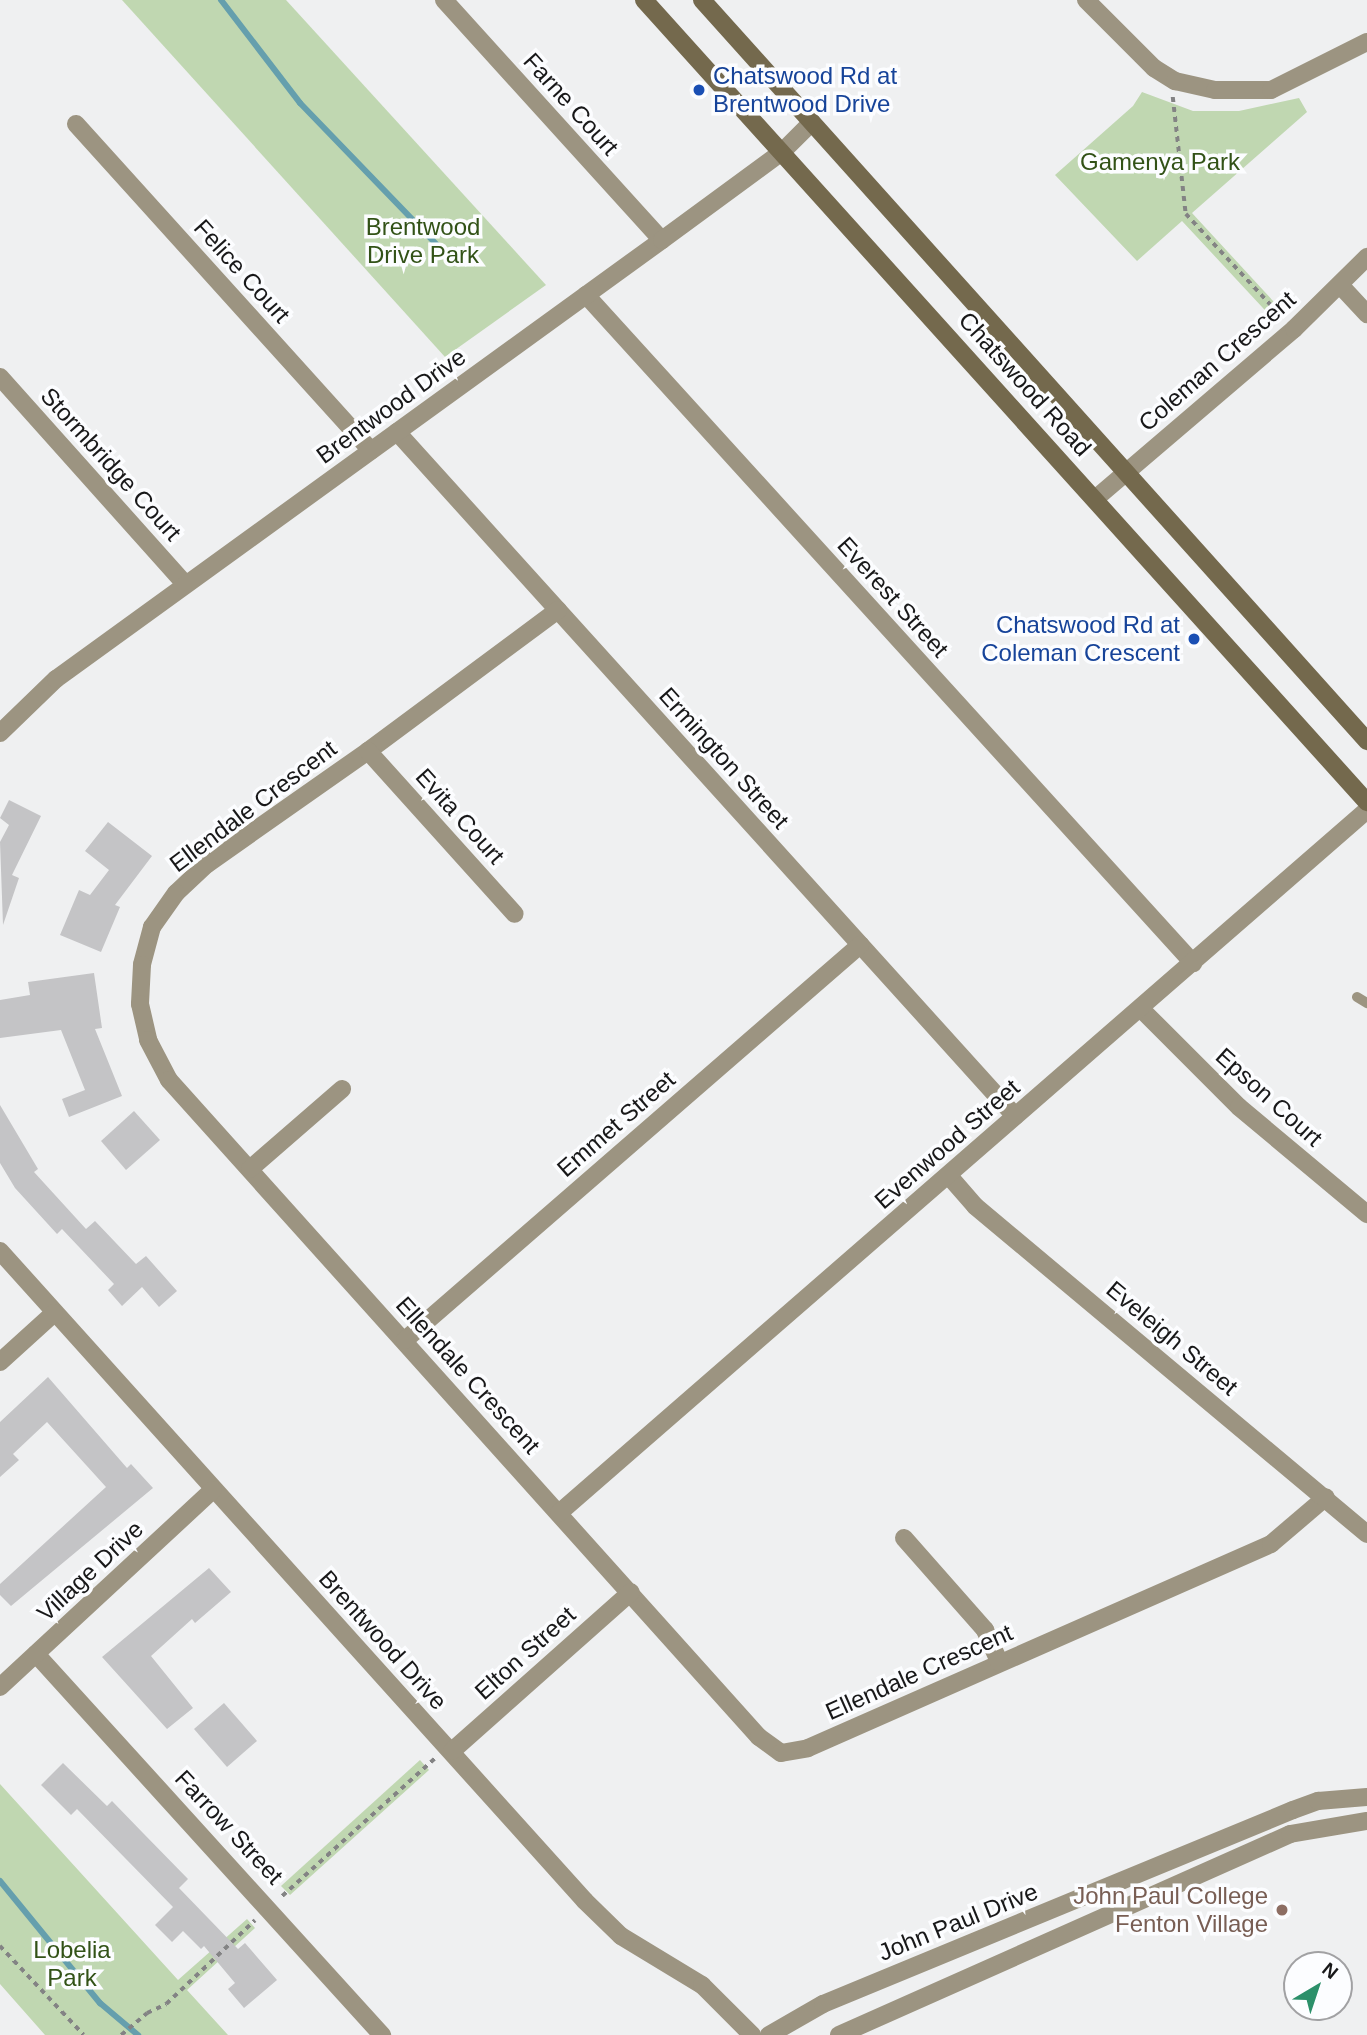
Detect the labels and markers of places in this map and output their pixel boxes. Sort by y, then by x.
place label: Chatswood Rd at Brentwood Drive [713,62,897,118]
marker: Chatswood Rd at Brentwood Drive [691,82,707,98]
place label: Chatswood Rd at Coleman Crescent [981,611,1180,667]
marker: Chatswood Rd at Coleman Crescent [1186,631,1202,647]
place label: John Paul College Fenton Village [1073,1882,1268,1938]
marker: John Paul College Fenton Village [1274,1902,1290,1918]

